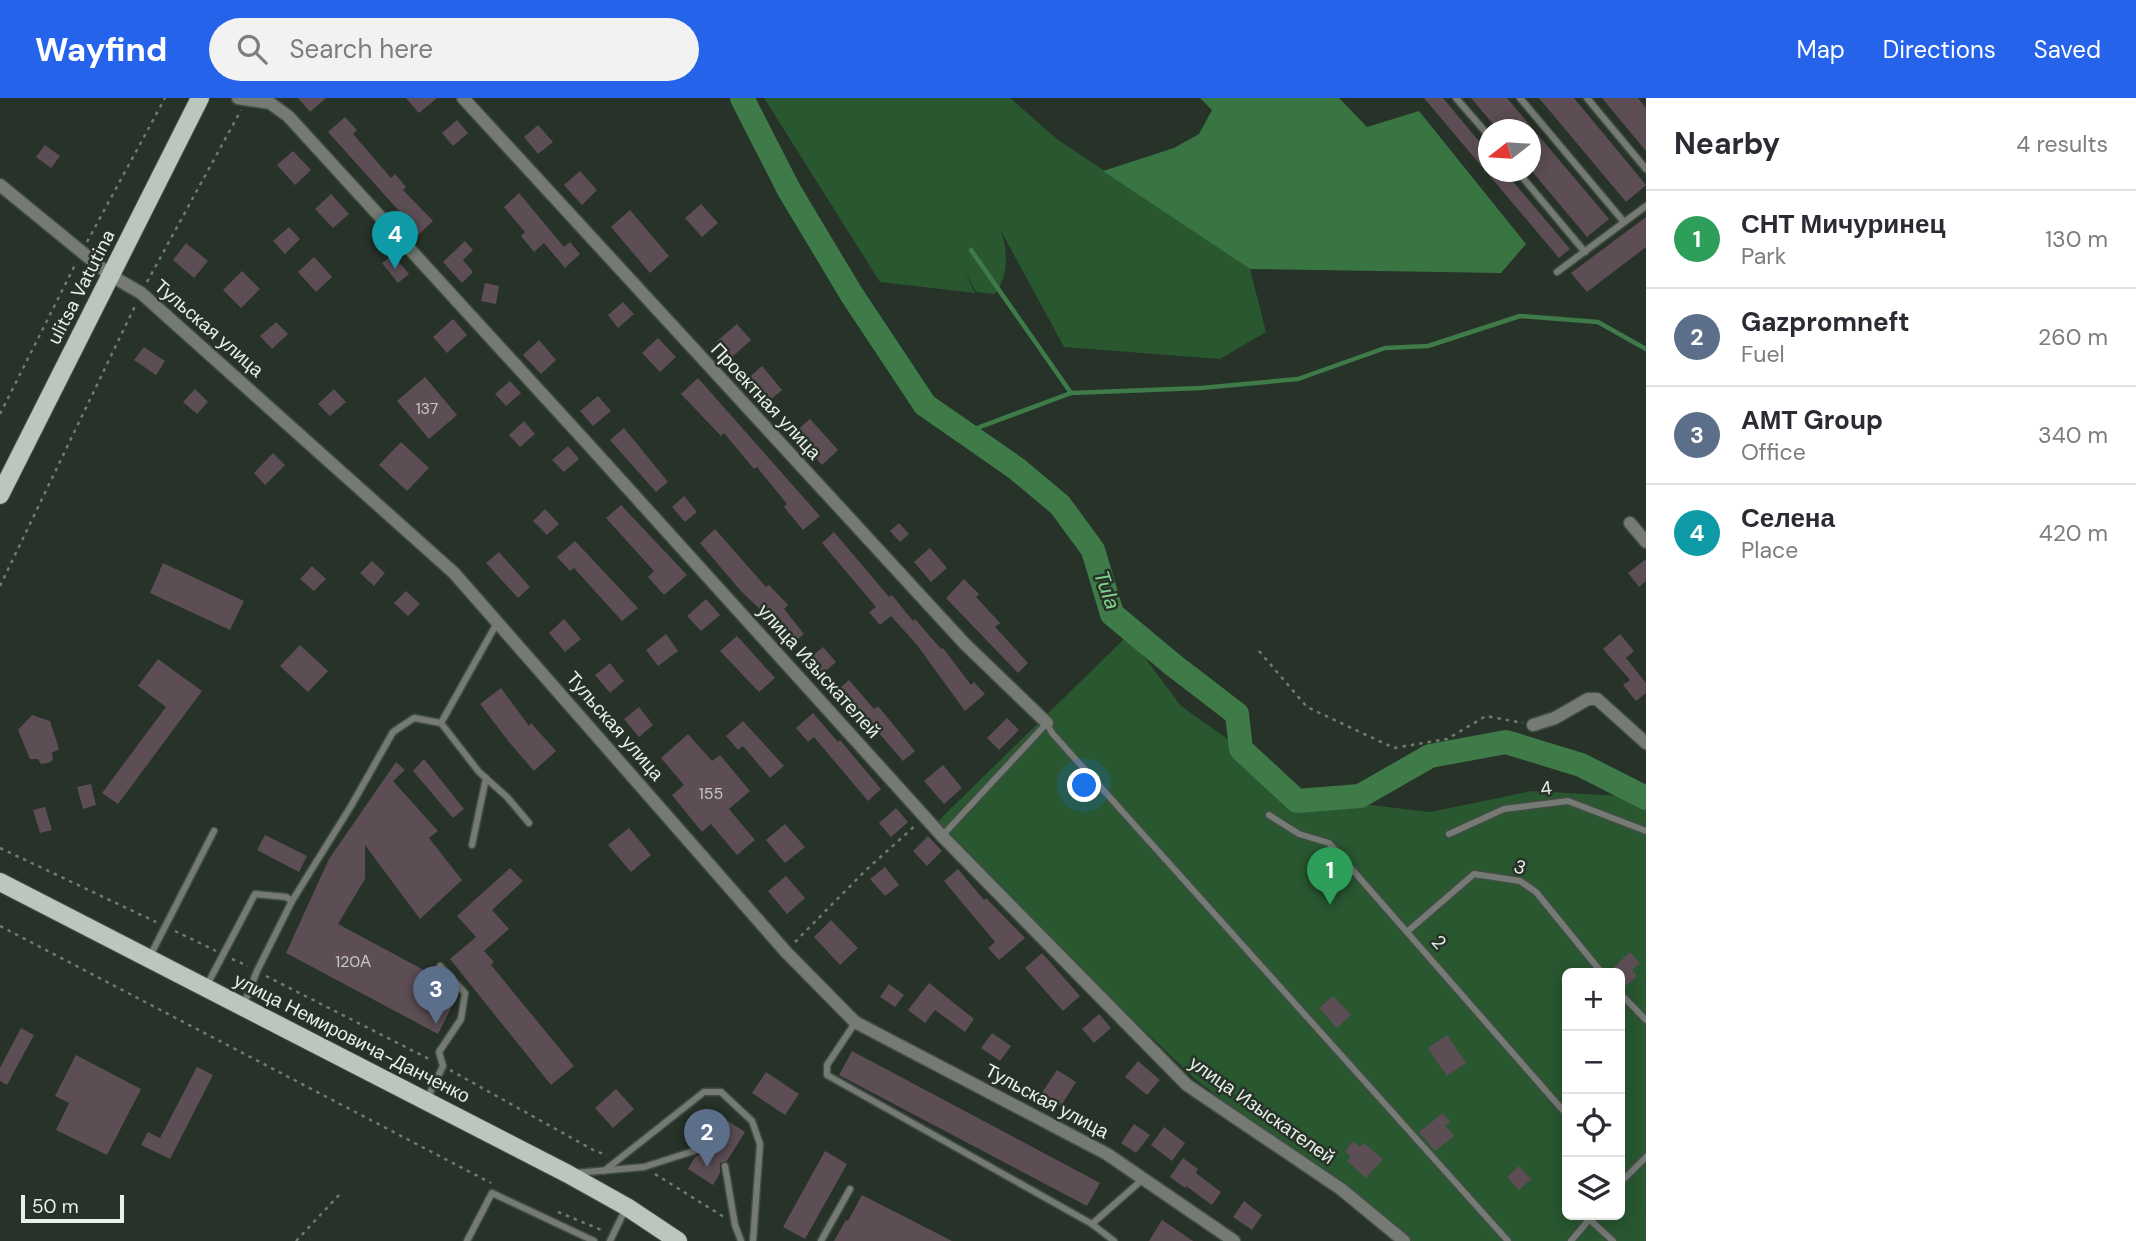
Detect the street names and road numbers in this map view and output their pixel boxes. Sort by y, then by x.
street label: ulitsa Vatutina [41,225,121,349]
street label: Тульская улица [149,274,269,383]
street label: Проектная улица [705,337,827,465]
street label: улица Изыскателей [752,599,886,743]
street label: Тульская улица [561,666,670,786]
street label: 4 [1539,775,1553,801]
street label: 3 [1510,853,1530,881]
street label: 2 [1426,930,1452,954]
street label: улица Немировича-Данченко [230,967,474,1109]
street label: улица Изыскателей [1184,1050,1340,1170]
street label: Тульская улица [981,1058,1114,1144]

